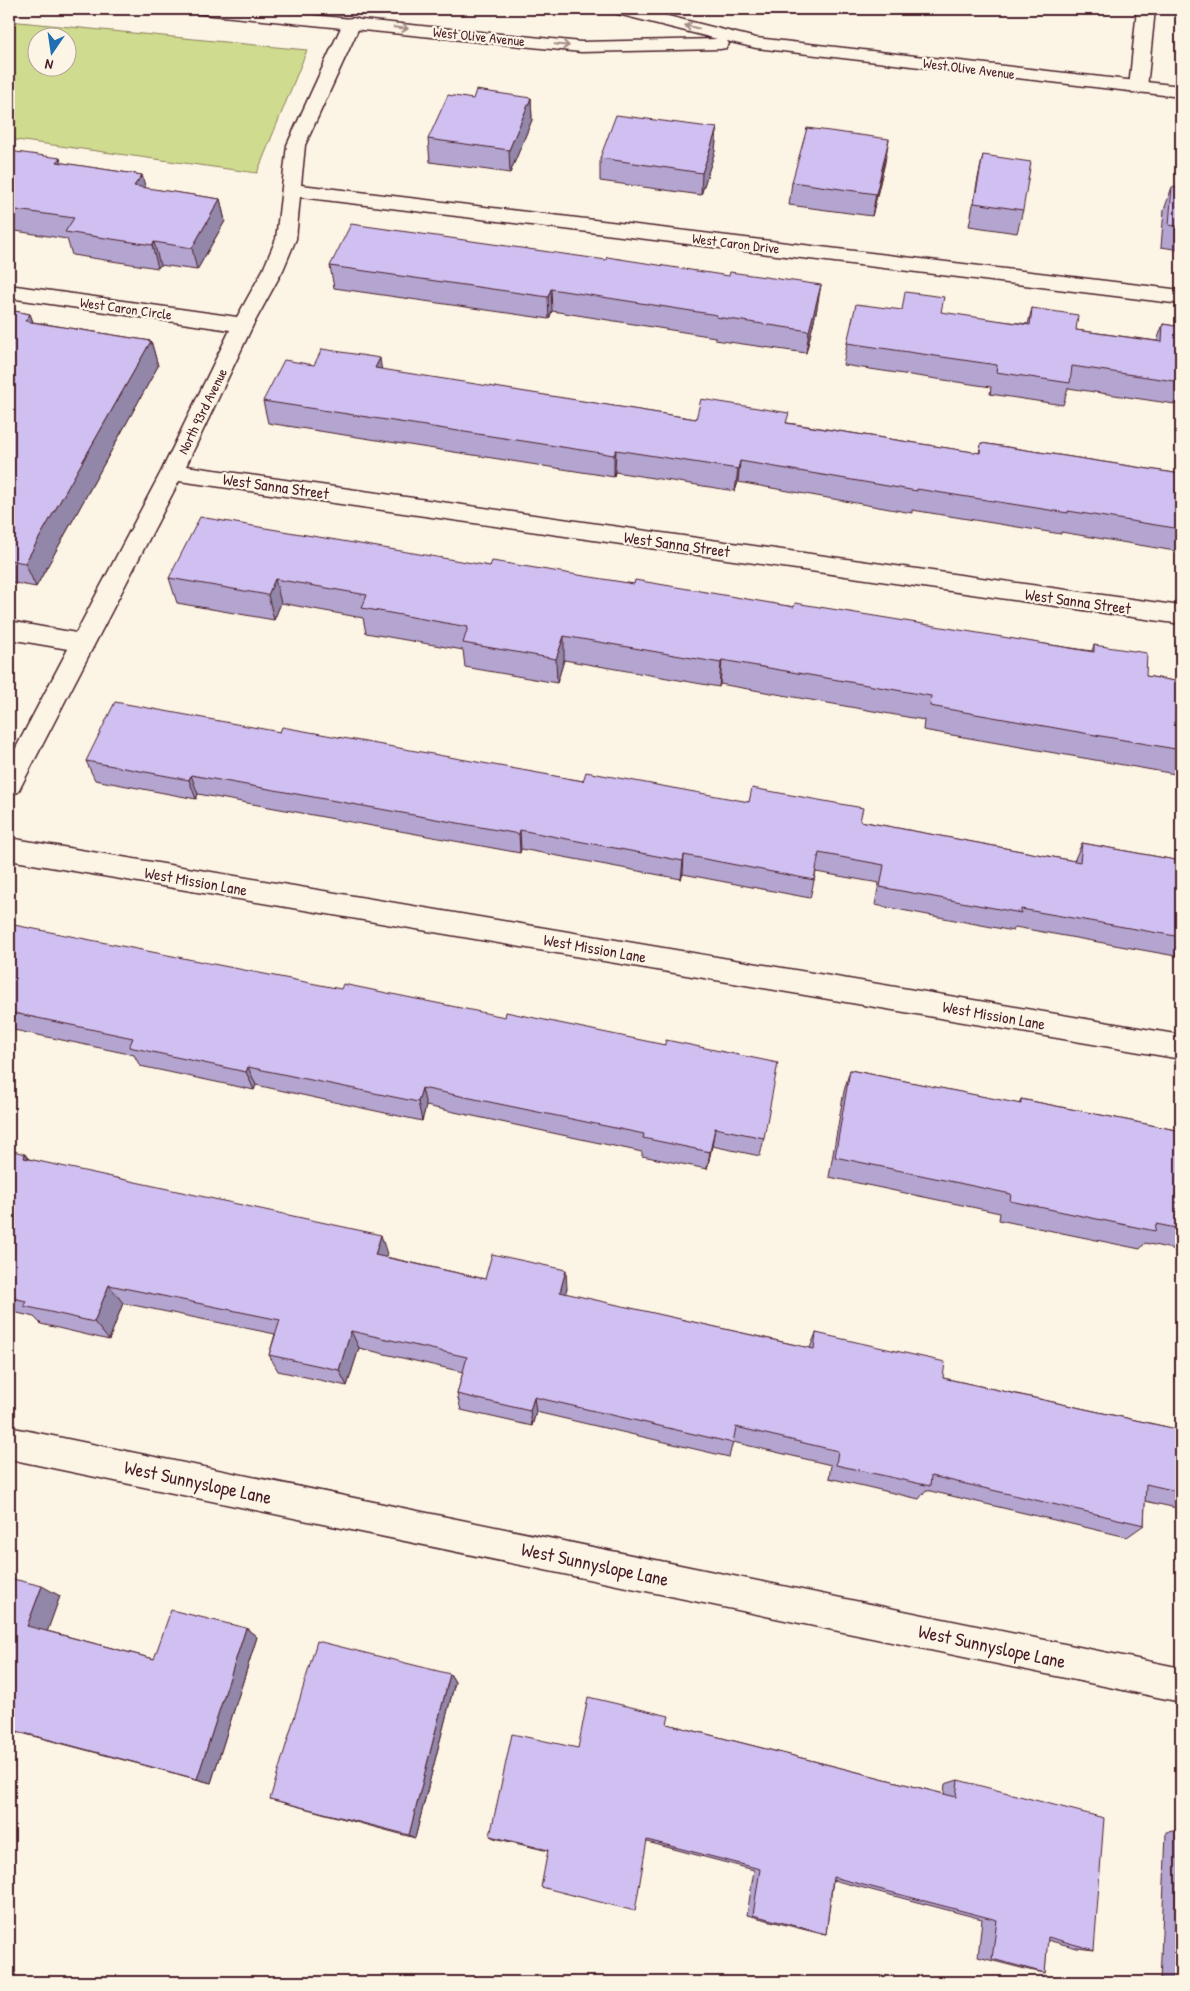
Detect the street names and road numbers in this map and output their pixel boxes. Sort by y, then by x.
street label: West Olive Avenue [432,22,526,50]
street label: West Olive Avenue [922,53,1016,83]
street label: West Caron Drive [691,228,781,258]
street label: West Caron Circle [79,292,173,324]
street label: North 93rd Avenue [173,364,231,457]
street label: West Sanna Street [222,468,331,504]
street label: West Sanna Street [623,526,732,562]
street label: West Sanna Street [1024,583,1133,619]
street label: West Mission Lane [143,861,250,901]
street label: West Mission Lane [542,928,649,968]
street label: West Mission Lane [941,995,1048,1035]
street label: West Sunnyslope Lane [122,1454,274,1510]
street label: West Sunnyslope Lane [519,1536,671,1592]
street label: West Sunnyslope Lane [916,1618,1068,1674]

